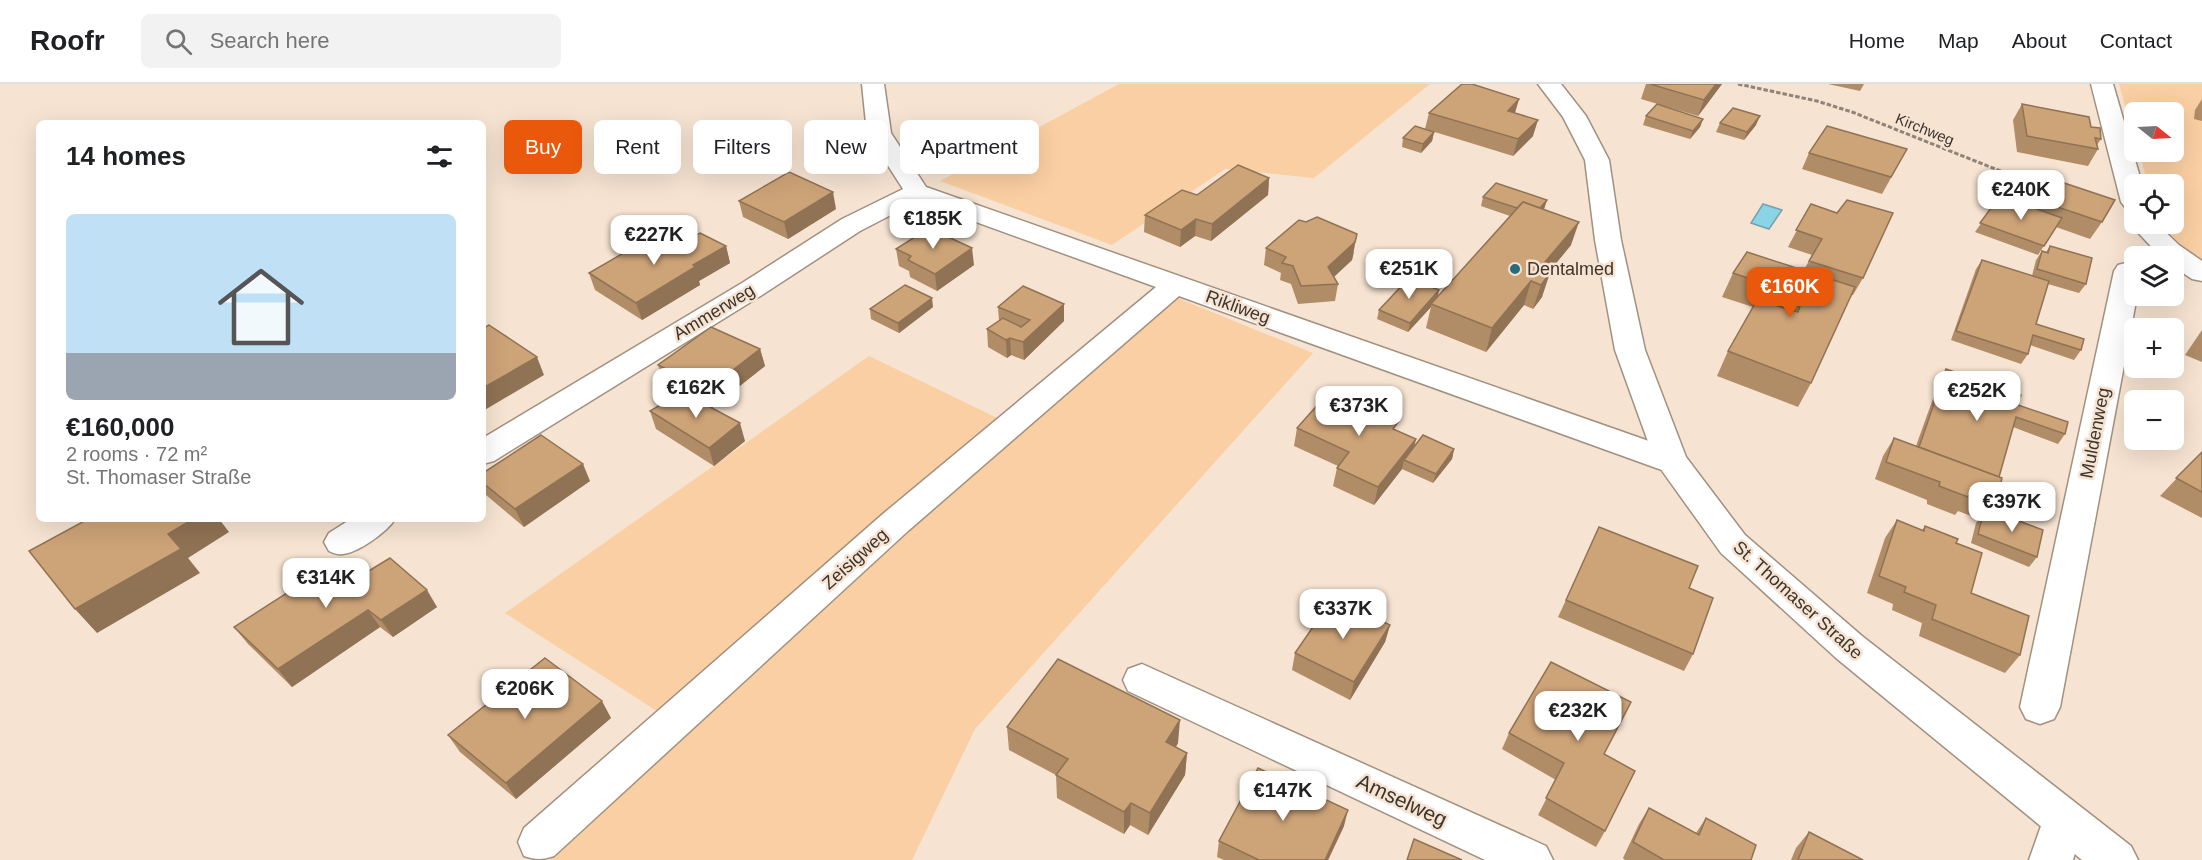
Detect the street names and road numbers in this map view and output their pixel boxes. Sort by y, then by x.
street label: Kirchweg [1893,110,1957,148]
street label: Ammerweg [670,280,758,344]
street label: Rikliweg [1203,286,1273,328]
street label: Muldenweg [2076,386,2114,480]
street label: Zeisigweg [818,524,892,594]
street label: St. Thomaser Straße [1729,537,1867,663]
street label: Amselweg [1353,769,1451,831]

